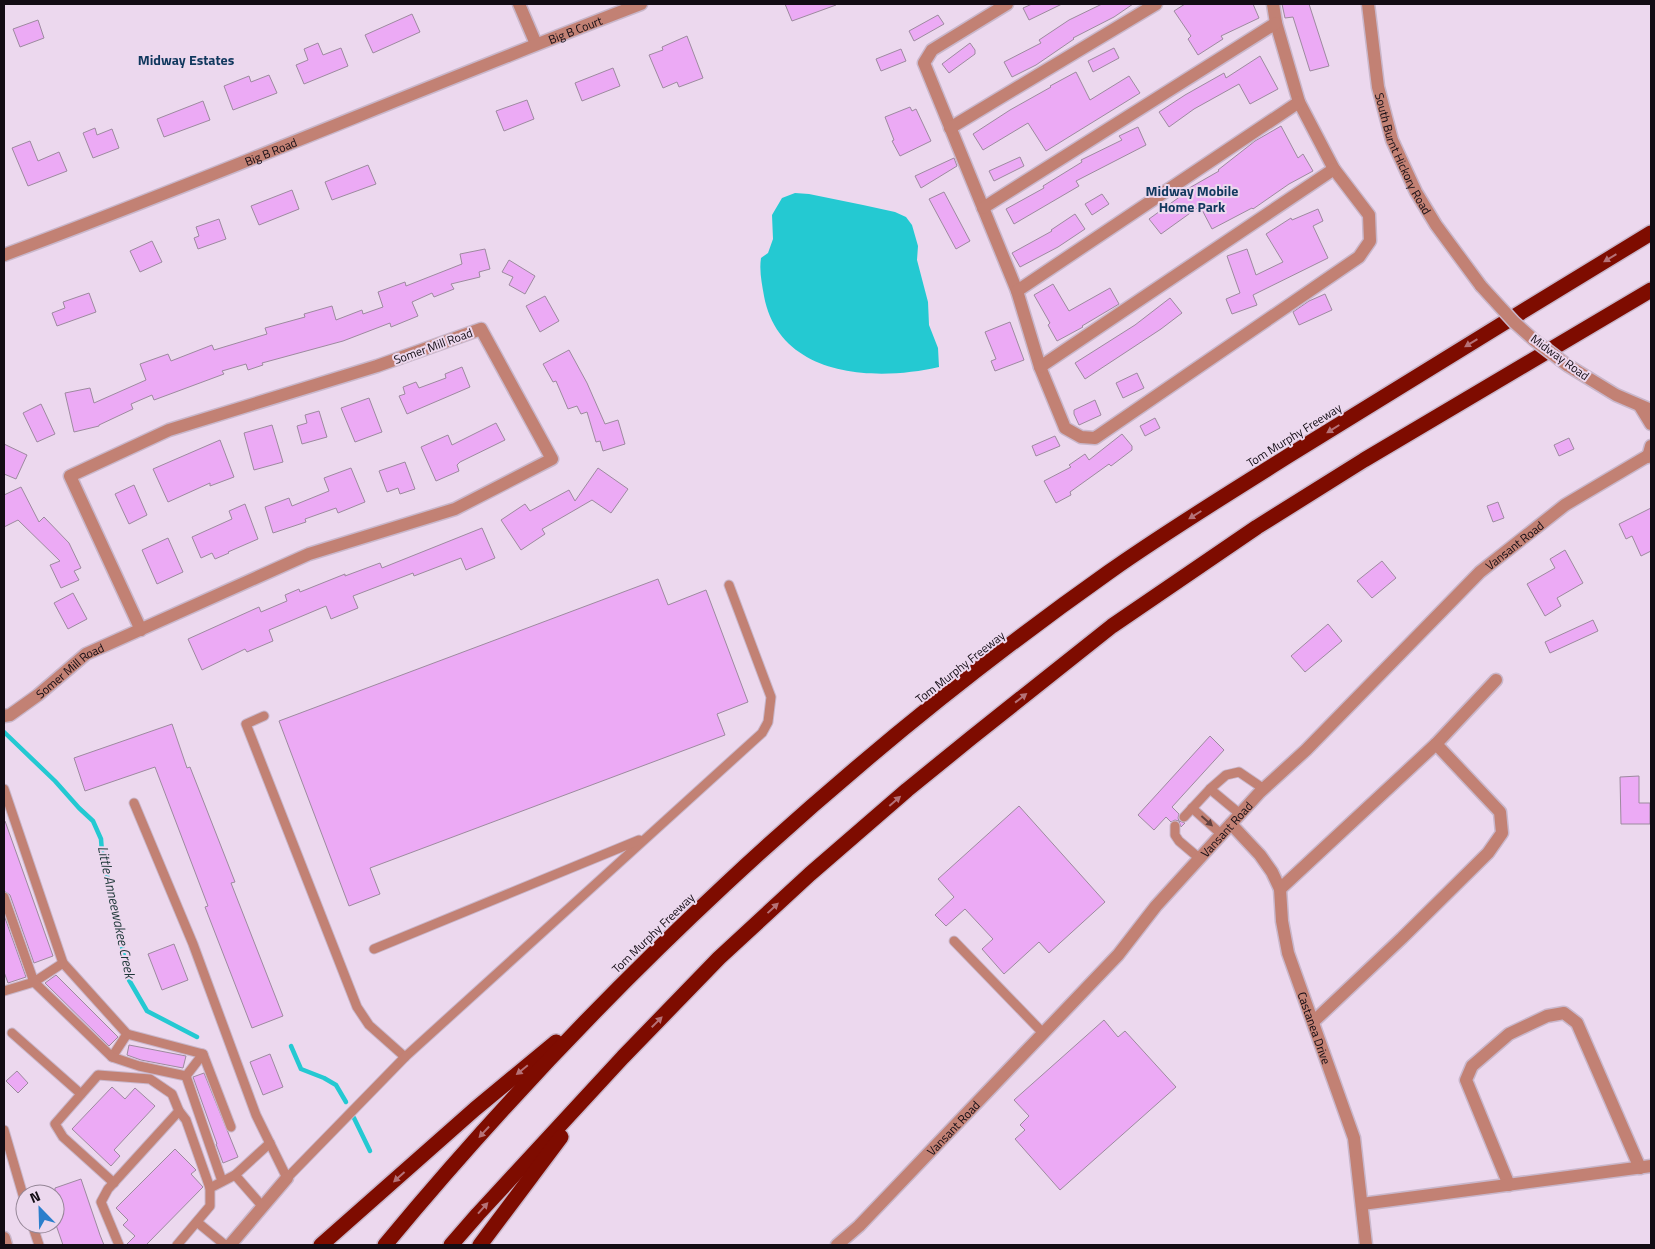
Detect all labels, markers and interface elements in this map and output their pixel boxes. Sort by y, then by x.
street label: Big B Court [545,10,606,49]
district label: Midway Estates [138,49,235,70]
street label: South Burnt Hickory Road [1370,91,1437,218]
street label: Big B Road [242,132,300,170]
district label: Midway Mobile Home Park [1146,180,1238,217]
one-way arrow [1603,254,1616,263]
street label: Somer Mill Road [391,323,475,369]
street label: Midway Road [1527,329,1593,385]
one-way arrow [1464,339,1477,348]
street label: Tom Murphy Freeway [1243,398,1345,472]
one-way arrow [1326,424,1339,433]
one-way arrow [1189,511,1202,520]
street label: Vansant Road [1481,516,1548,574]
street label: Tom Murphy Freeway [911,626,1009,708]
street label: Somer Mill Road [31,638,107,703]
one-way arrow [1014,693,1027,704]
one-way arrow [888,795,901,806]
street label: Vansant Road [1196,797,1257,861]
one-way arrow [1200,816,1213,827]
water label: Little Anneewakee Creek [93,844,142,982]
street label: Tom Murphy Freeway [607,888,699,978]
one-way arrow [767,902,779,914]
street label: Castanea Drive [1293,989,1336,1067]
one-way arrow [651,1016,663,1028]
one-way arrow [515,1065,528,1076]
street label: Vansant Road [922,1096,984,1160]
one-way arrow [478,1125,489,1138]
one-way arrow [392,1171,405,1182]
north arrow [15,1184,65,1234]
text: N [26,1185,43,1208]
one-way arrow [477,1203,489,1215]

